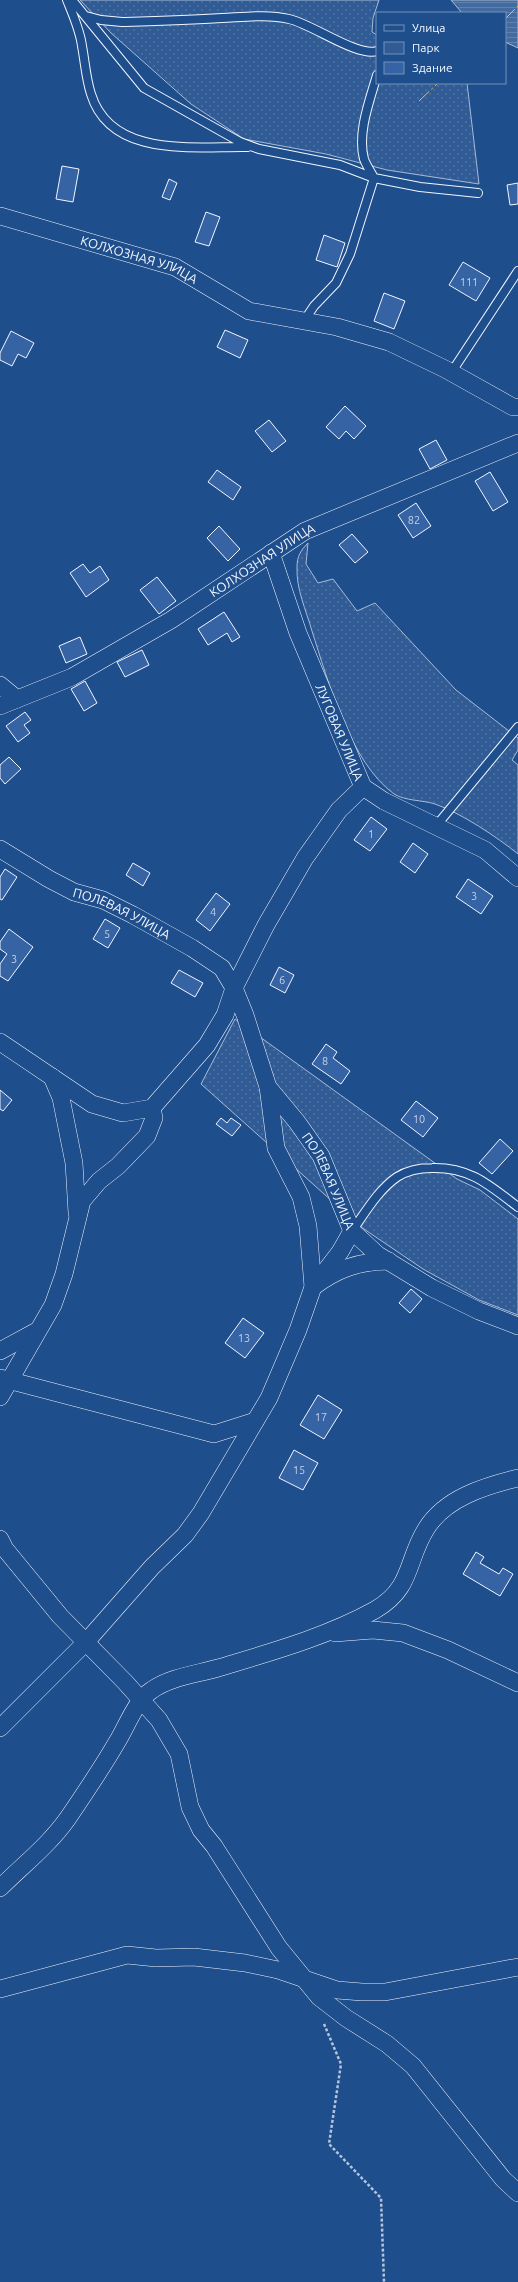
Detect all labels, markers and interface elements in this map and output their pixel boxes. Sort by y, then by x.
legend [376,12,506,84]
text: Улица [412,21,445,34]
text: Парк [412,41,440,54]
text: Здание [412,61,453,74]
street label: КОЛХОЗНАЯ УЛИЦА [79,233,201,286]
house number: 111 [460,276,478,288]
house number: 82 [408,514,420,526]
street label: КОЛХОЗНАЯ УЛИЦА [207,521,317,600]
street label: ЛУГОВАЯ УЛИЦА [313,682,367,783]
house number: 1 [368,828,374,840]
street label: ПОЛЕВАЯ УЛИЦА [71,885,173,942]
house number: 3 [471,890,477,902]
house number: 4 [210,906,216,918]
house number: 5 [104,928,110,940]
house number: 3 [11,953,17,965]
house number: 6 [279,974,285,986]
house number: 8 [322,1055,328,1067]
house number: 10 [413,1113,425,1125]
street label: ПОЛЕВАЯ УЛИЦА [300,1130,358,1232]
house number: 13 [238,1332,250,1344]
house number: 17 [315,1411,327,1423]
house number: 15 [293,1464,305,1476]

